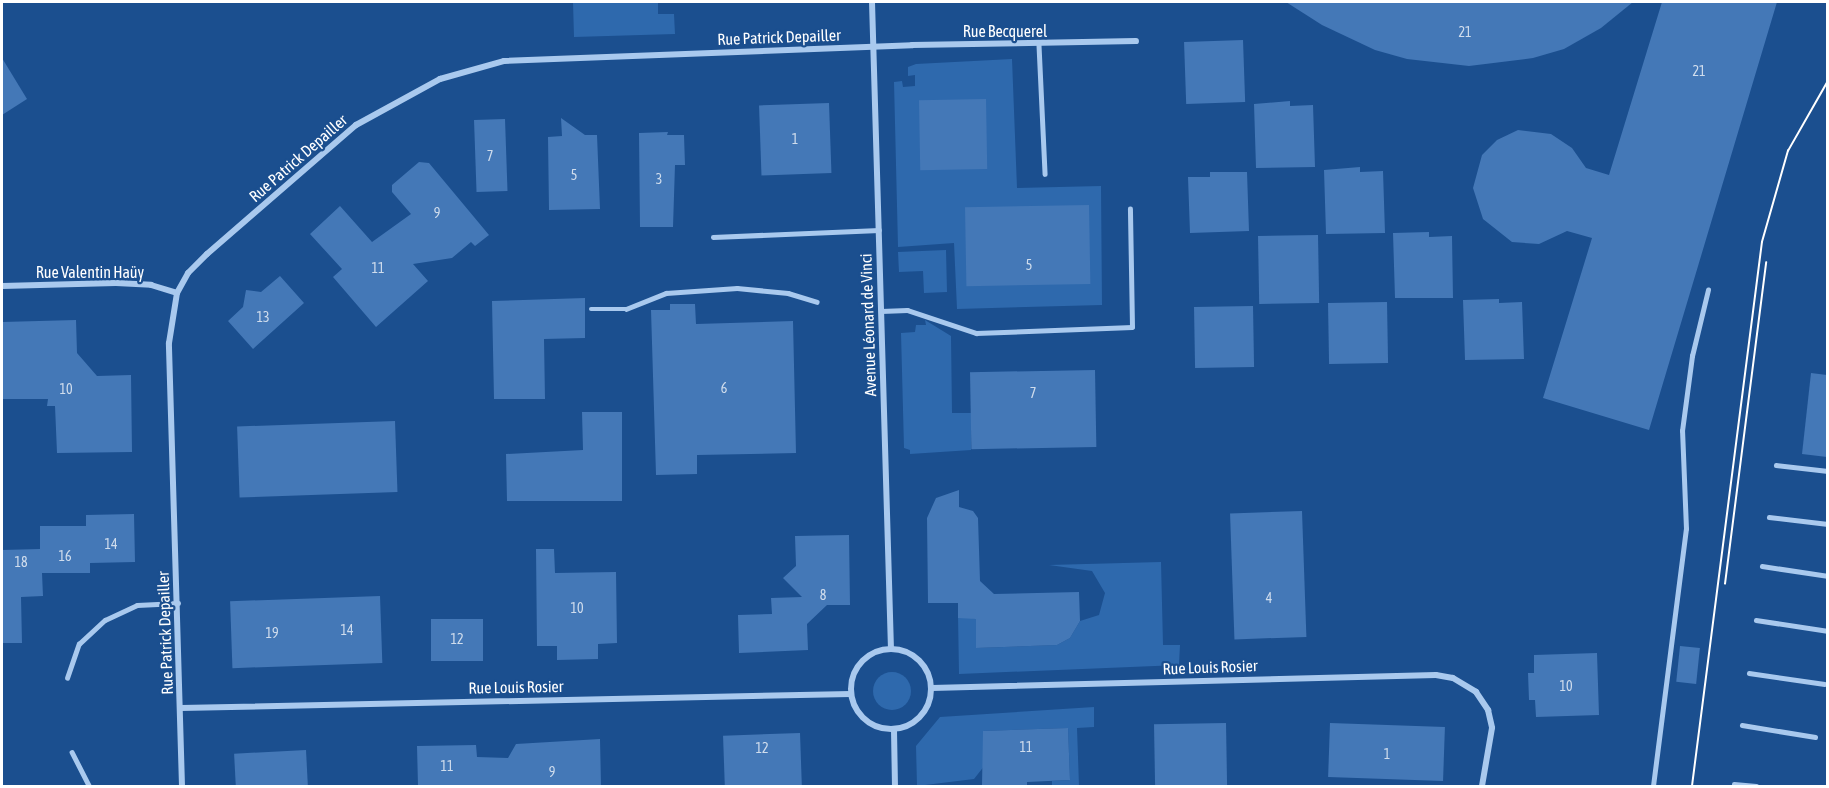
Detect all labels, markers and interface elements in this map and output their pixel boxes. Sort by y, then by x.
street label: Rue Becquerel [963,21,1047,41]
house number: 21 [1458,24,1472,40]
street label: Rue Patrick Depailler [717,25,841,49]
house number: 21 [1692,63,1706,79]
street label: Rue Patrick Depailler [245,110,351,206]
house number: 1 [792,131,798,147]
house number: 7 [487,148,493,164]
house number: 5 [571,167,577,183]
house number: 3 [656,171,662,187]
house number: 9 [434,205,440,221]
street label: Avenue Léonard de Vinci [856,253,880,397]
house number: 5 [1026,257,1032,273]
house number: 11 [371,260,385,276]
street label: Rue Valentin Haüy [36,262,144,282]
house number: 13 [256,309,270,325]
house number: 6 [721,380,727,396]
house number: 10 [59,381,73,397]
house number: 7 [1030,385,1036,401]
house number: 14 [104,536,118,552]
house number: 16 [58,548,72,564]
house number: 18 [14,554,28,570]
street label: Rue Patrick Depailler [153,571,177,695]
house number: 8 [820,587,826,603]
house number: 4 [1266,590,1272,606]
house number: 10 [570,600,584,616]
house number: 14 [340,622,354,638]
house number: 19 [265,625,279,641]
house number: 12 [450,631,464,647]
street label: Rue Louis Rosier [1162,656,1258,678]
street label: Rue Louis Rosier [468,677,564,697]
house number: 10 [1559,678,1573,694]
house number: 11 [1019,739,1033,755]
house number: 12 [755,740,769,756]
house number: 1 [1384,746,1390,762]
house number: 11 [440,758,454,774]
house number: 9 [549,764,555,780]

